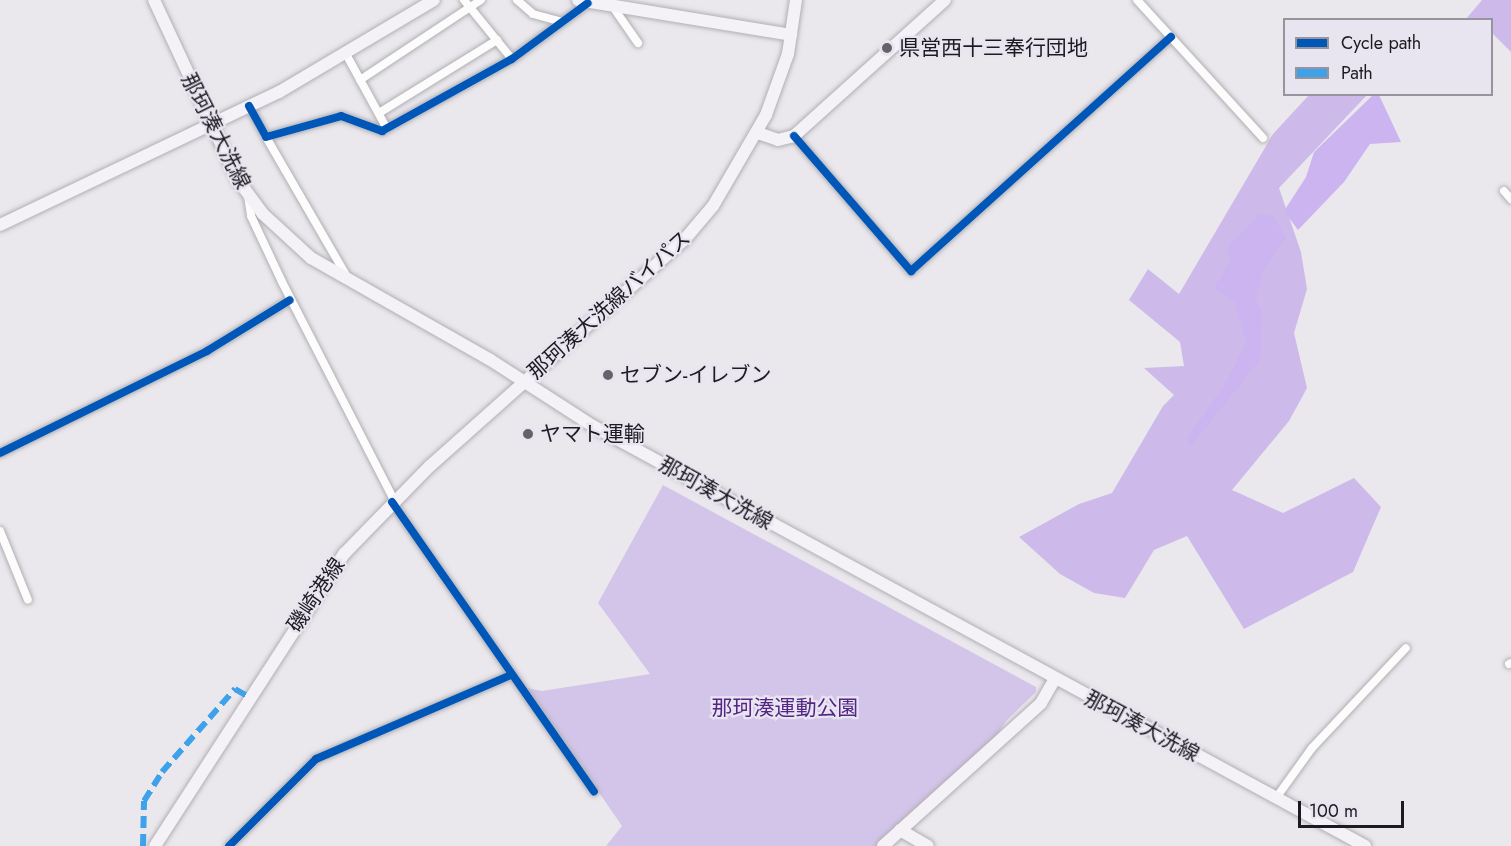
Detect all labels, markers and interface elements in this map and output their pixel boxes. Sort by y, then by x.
legend [1283,18,1493,96]
text: Cycle path [1341,30,1421,56]
place label: 県営西十三奉行団地 [899,35,1088,61]
marker: 県営西十三奉行団地 [880,41,894,55]
text: Path [1341,60,1373,86]
street label: 那珂湊大洗線 [176,69,256,193]
street label: 那珂湊大洗線バイパス [523,225,695,385]
place label: セブン-イレブン [620,362,771,388]
marker: セブン-イレブン [601,368,615,382]
place label: ヤマト運輸 [540,421,645,447]
marker: ヤマト運輸 [521,427,535,441]
street label: 那珂湊大洗線 [655,451,777,535]
street label: 磯崎港線 [282,553,350,637]
street label: 那珂湊大洗線 [1080,685,1204,767]
park label: 那珂湊運動公園 [712,695,858,721]
scale bar [1301,789,1408,827]
text: 100 m [1309,798,1358,824]

